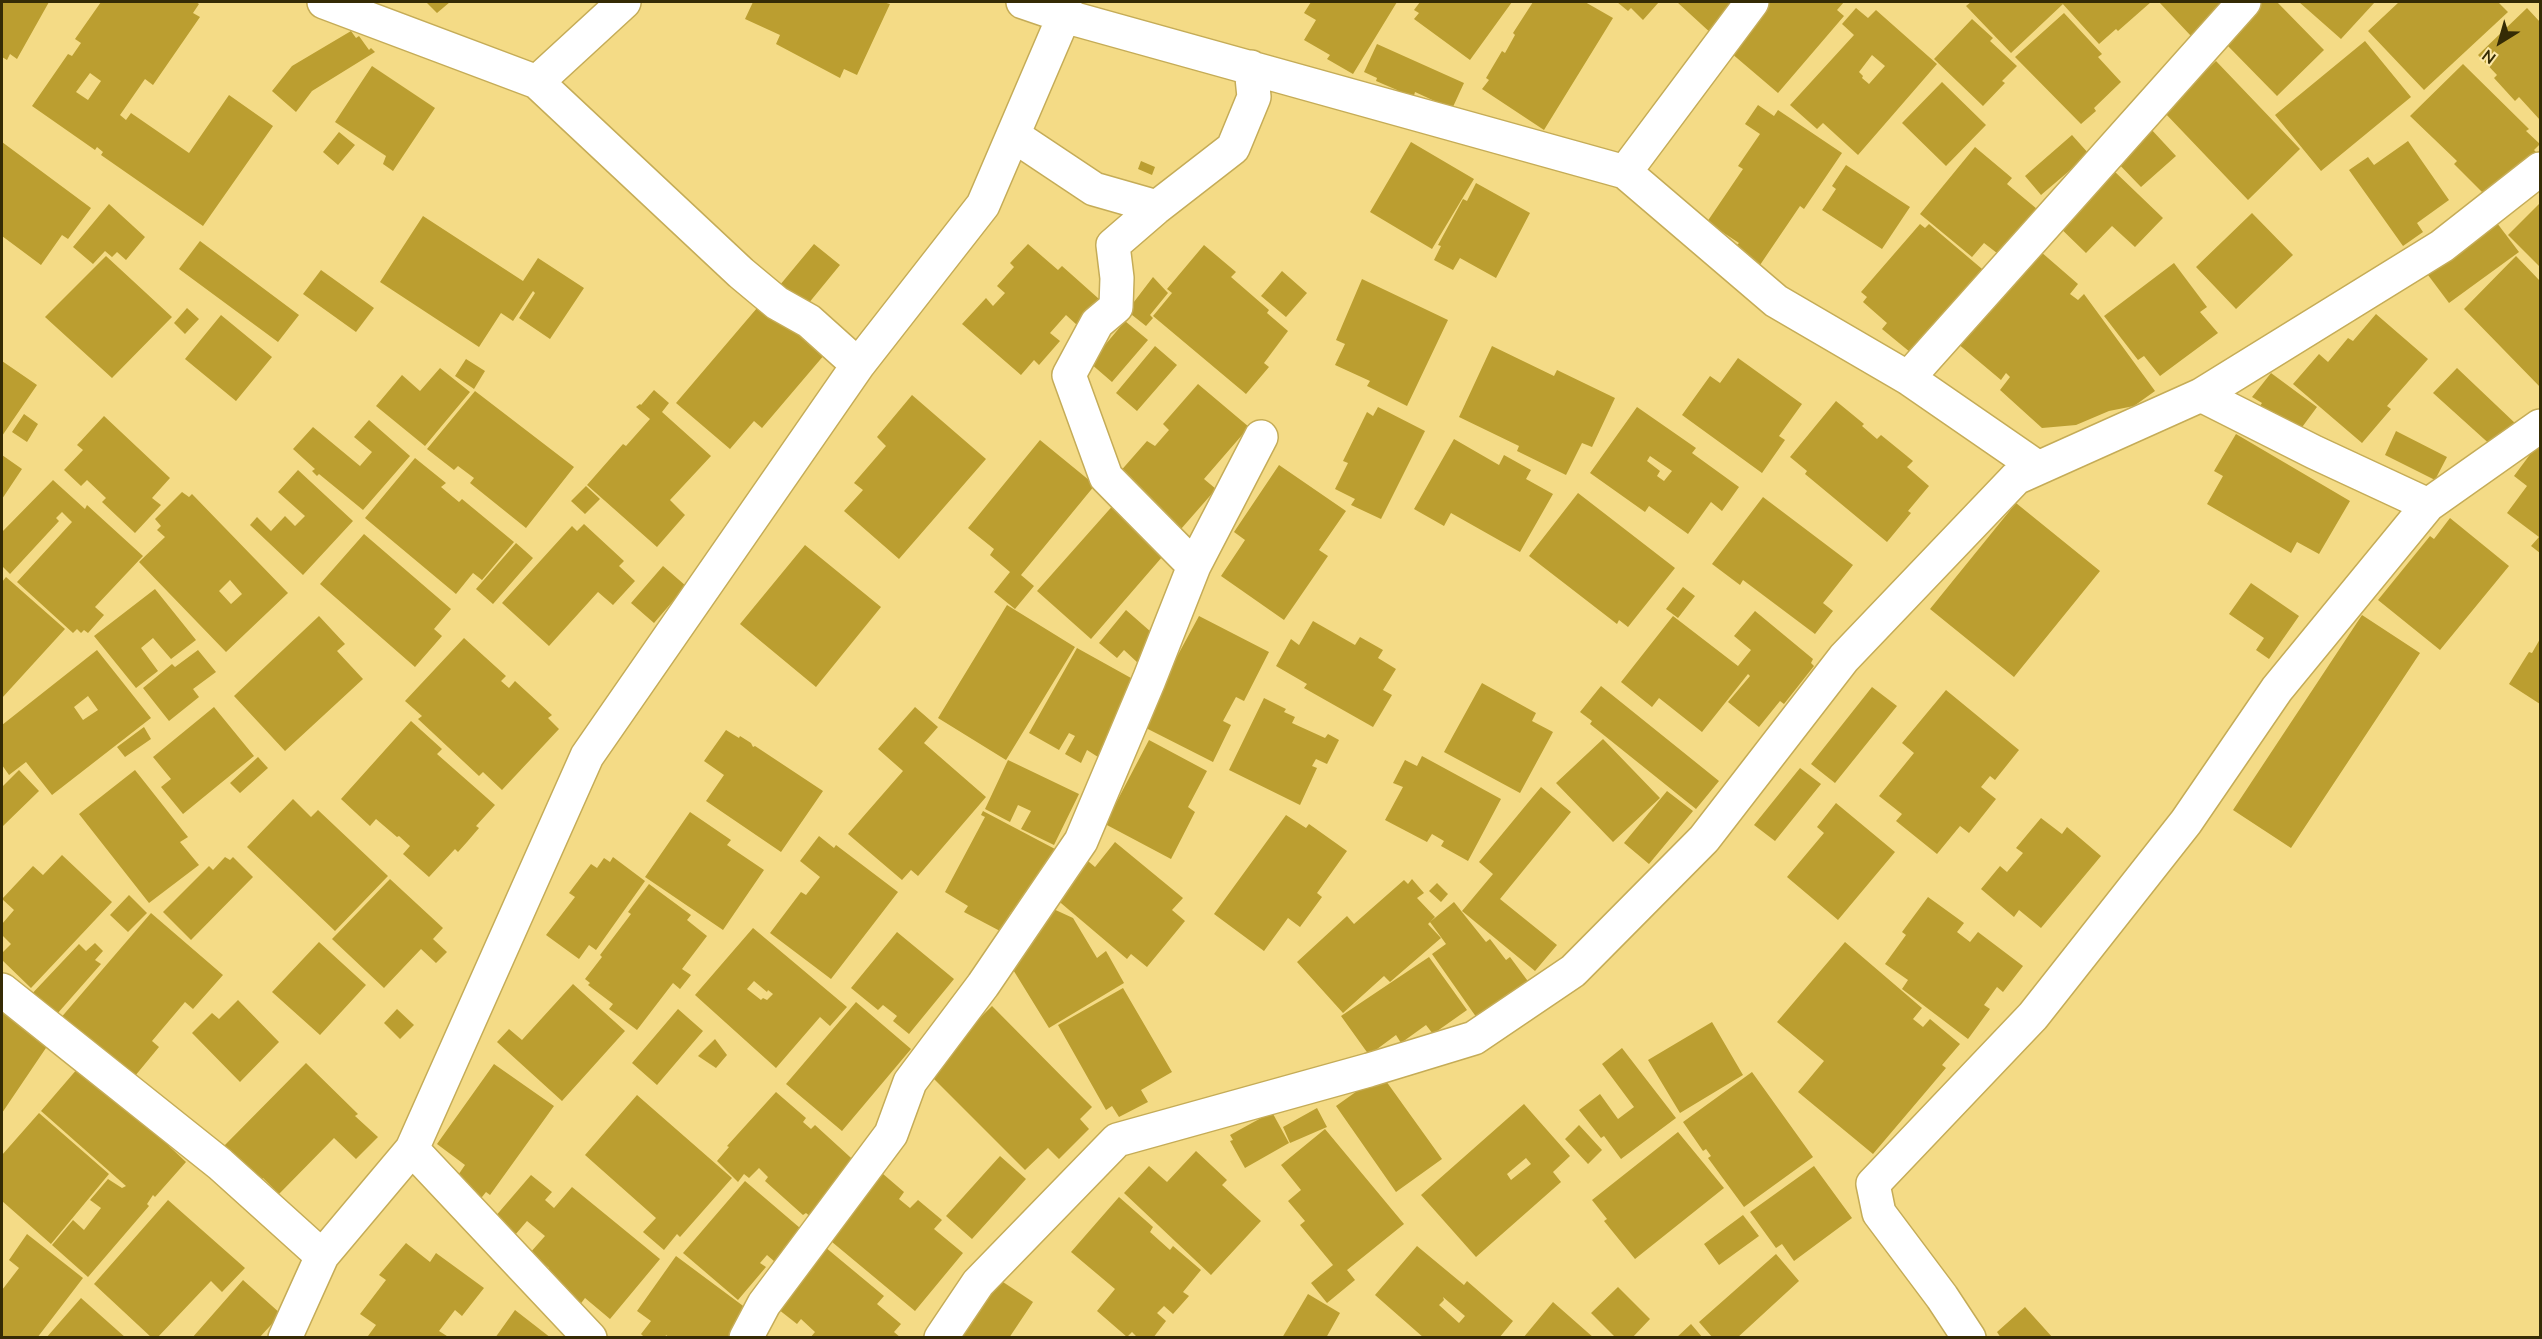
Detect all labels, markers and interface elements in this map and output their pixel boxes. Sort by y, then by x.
north arrow [2470,12,2530,72]
text: N [2478,44,2501,69]

